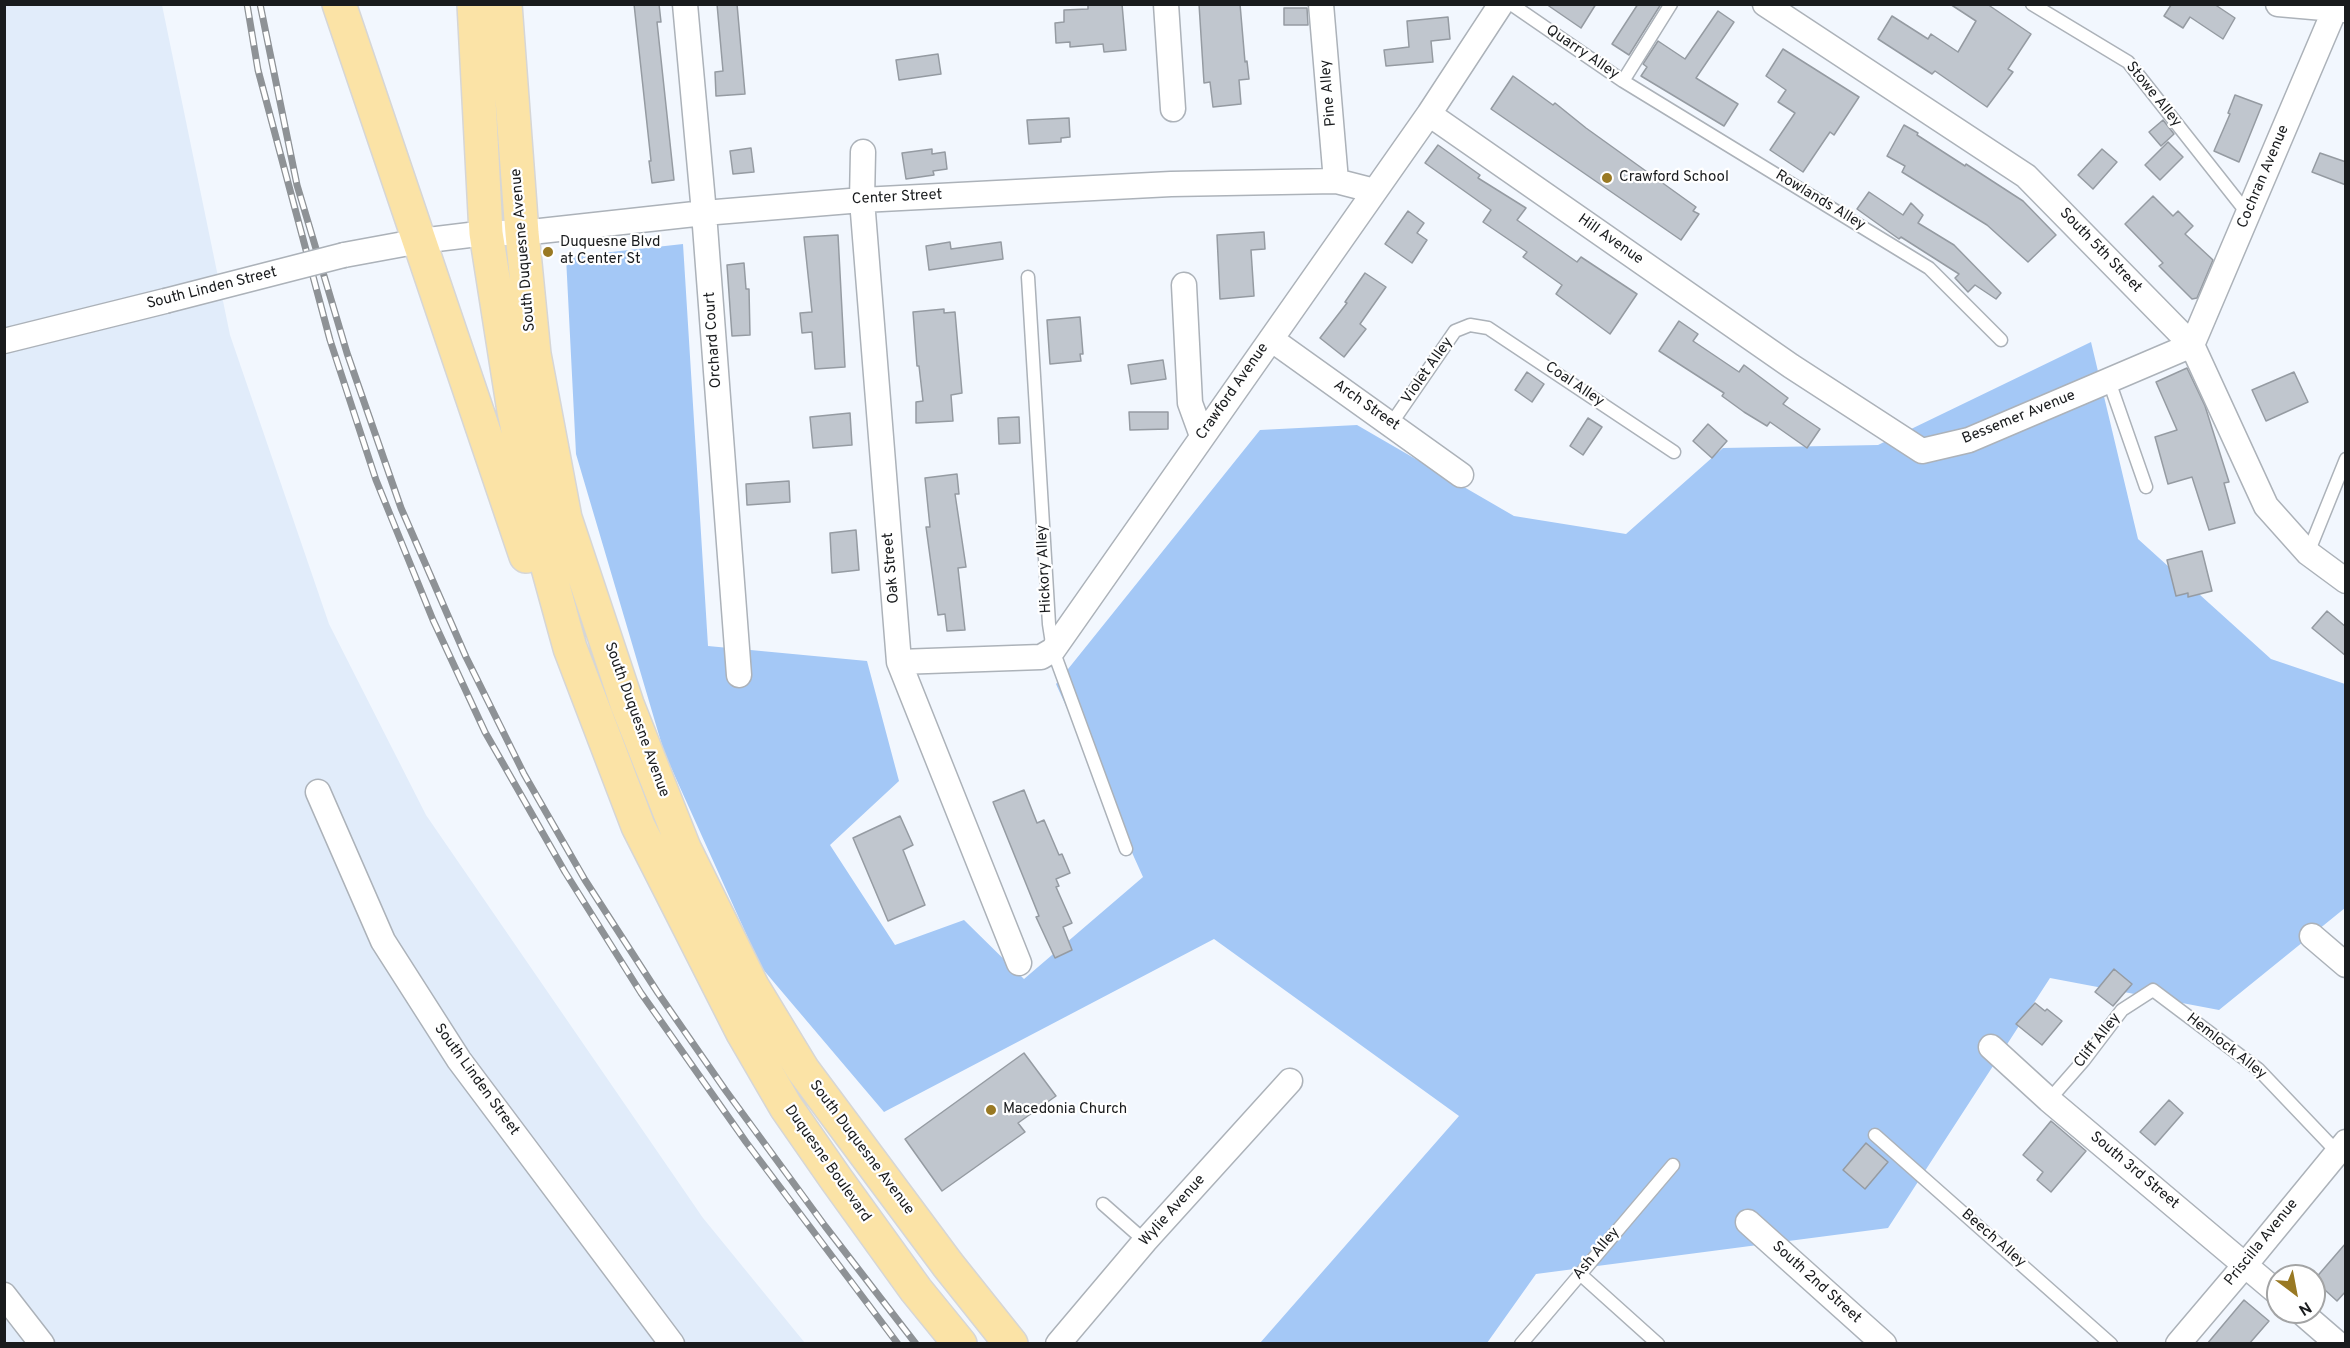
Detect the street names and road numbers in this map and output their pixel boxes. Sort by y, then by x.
street label: Quarry Alley [1542,22,1622,84]
street label: Pine Alley [1317,59,1341,127]
street label: Stowe Alley [2121,59,2185,131]
street label: Cochran Avenue [2234,123,2294,231]
street label: Rowlands Alley [1772,167,1868,235]
street label: South Duquesne Avenue [508,168,540,332]
street label: Center Street [851,187,943,209]
street label: South 5th Street [2055,205,2145,297]
street label: Hill Avenue [1574,211,1646,269]
street label: South Linden Street [145,264,279,314]
street label: Orchard Court [702,291,726,389]
street label: Violet Alley [1399,334,1457,408]
street label: Crawford Avenue [1193,340,1273,444]
street label: Coal Alley [1541,359,1607,411]
street label: Arch Street [1330,377,1402,435]
street label: Bessemer Avenue [1960,387,2078,449]
street label: Hickory Alley [1034,524,1056,614]
street label: Oak Street [880,532,904,604]
street label: South Duquesne Avenue [600,640,672,800]
street label: Cliff Alley [2071,1010,2125,1072]
street label: Hemlock Alley [2182,1010,2270,1084]
street label: South Linden Street [429,1021,523,1139]
street label: South Duquesne Avenue [805,1077,917,1219]
street label: Duquesne Boulevard [780,1102,874,1226]
street label: South 3rd Street [2086,1129,2182,1213]
street label: Wylie Avenue [1136,1172,1210,1250]
street label: Priscilla Avenue [2221,1196,2303,1290]
street label: Beech Alley [1957,1206,2029,1272]
street label: Ash Alley [1570,1224,1624,1284]
street label: South 2nd Street [1768,1238,1864,1328]

